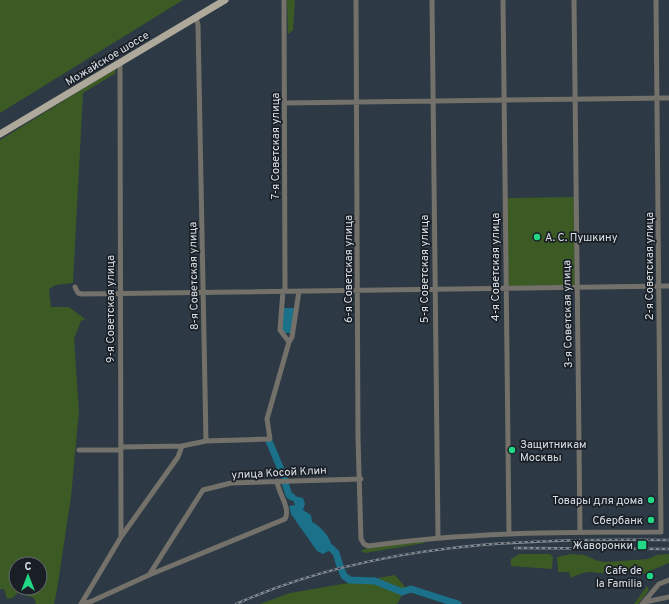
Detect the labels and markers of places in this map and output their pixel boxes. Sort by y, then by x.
place label: А. С. Пушкину [545,231,618,245]
marker: А. С. Пушкину [532,232,542,242]
place label: Защитникам Москвы [520,438,586,465]
marker: Защитникам Москвы [507,445,517,455]
place label: Товары для дома [552,494,643,508]
marker: Товары для дома [646,495,656,505]
place label: Сбербанк [593,514,643,528]
marker: Сбербанк [646,515,656,525]
place label: Жаворонки [573,539,633,553]
marker: Жаворонки [636,539,648,551]
place label: Cafe de la Familia [596,564,642,591]
marker: Cafe de la Familia [645,571,655,581]

